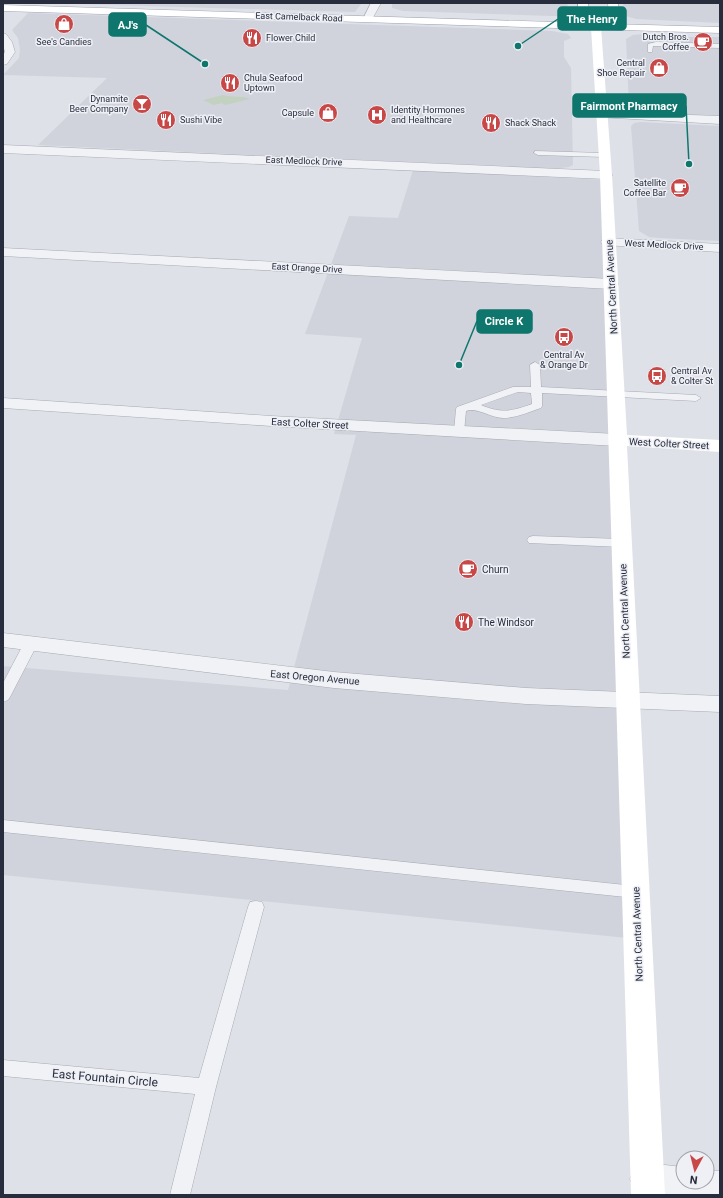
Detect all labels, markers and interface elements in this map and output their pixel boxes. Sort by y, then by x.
callout: The Henry [558,7,626,30]
street label: East Camelback Road [255,10,343,24]
shop icon: See's Candies [53,13,75,35]
callout: AJ's [109,13,146,36]
text: The Henry [566,13,618,26]
text: AJ's [118,19,139,32]
restaurant icon: Flower Child [241,27,263,49]
cafe icon: Dutch Bros. Coffee [692,31,714,53]
place label: Dutch Bros. Coffee [643,32,689,52]
place label: Flower Child [266,33,315,43]
place label: See's Candies [36,37,92,47]
shop icon: Central Shoe Repair [648,57,670,79]
place label: Central Shoe Repair [597,58,645,78]
restaurant icon: Chula Seafood Uptown [219,72,241,94]
place label: Chula Seafood Uptown [244,73,303,93]
bar icon: Dynamite Beer Company [131,93,153,115]
place label: Dynamite Beer Company [70,94,129,114]
callout: Fairmont Pharmacy [573,94,686,117]
text: Fairmont Pharmacy [581,100,678,113]
shop icon: Capsule [317,102,339,124]
hospital icon: Identity Hormones and Healthcare [366,104,388,126]
place label: Identity Hormones and Healthcare [391,105,465,125]
place label: Capsule [282,108,314,118]
restaurant icon: Sushi Vibe [155,109,177,131]
restaurant icon: Shack Shack [480,112,502,134]
place label: Sushi Vibe [180,115,222,125]
place label: Shack Shack [505,118,557,128]
street label: East Medlock Drive [266,155,343,167]
cafe icon: Satellite Coffee Bar [669,177,691,199]
place label: Satellite Coffee Bar [624,178,666,198]
street label: West Medlock Drive [624,238,704,252]
street label: North Central Avenue [604,239,619,334]
street label: East Orange Drive [271,261,343,275]
callout: Circle K [477,310,532,333]
text: Circle K [485,315,524,328]
bus stop icon: Central Av & Orange Dr [553,326,575,348]
place label: Central Av & Orange Dr [540,350,588,370]
bus stop icon: Central Av & Colter St [646,365,668,387]
place label: Central Av & Colter St [671,366,713,386]
street label: East Colter Street [271,416,349,431]
street label: West Colter Street [629,436,709,451]
cafe icon: Churn [457,558,479,580]
place label: Churn [482,564,508,575]
street label: North Central Avenue [617,564,632,658]
restaurant icon: The Windsor [453,611,475,633]
place label: The Windsor [478,617,535,628]
street label: East Oregon Avenue [270,668,360,687]
street label: North Central Avenue [630,887,645,981]
street label: East Fountain Circle [51,1066,159,1090]
north arrow [675,1150,715,1190]
text: N [689,1172,698,1186]

